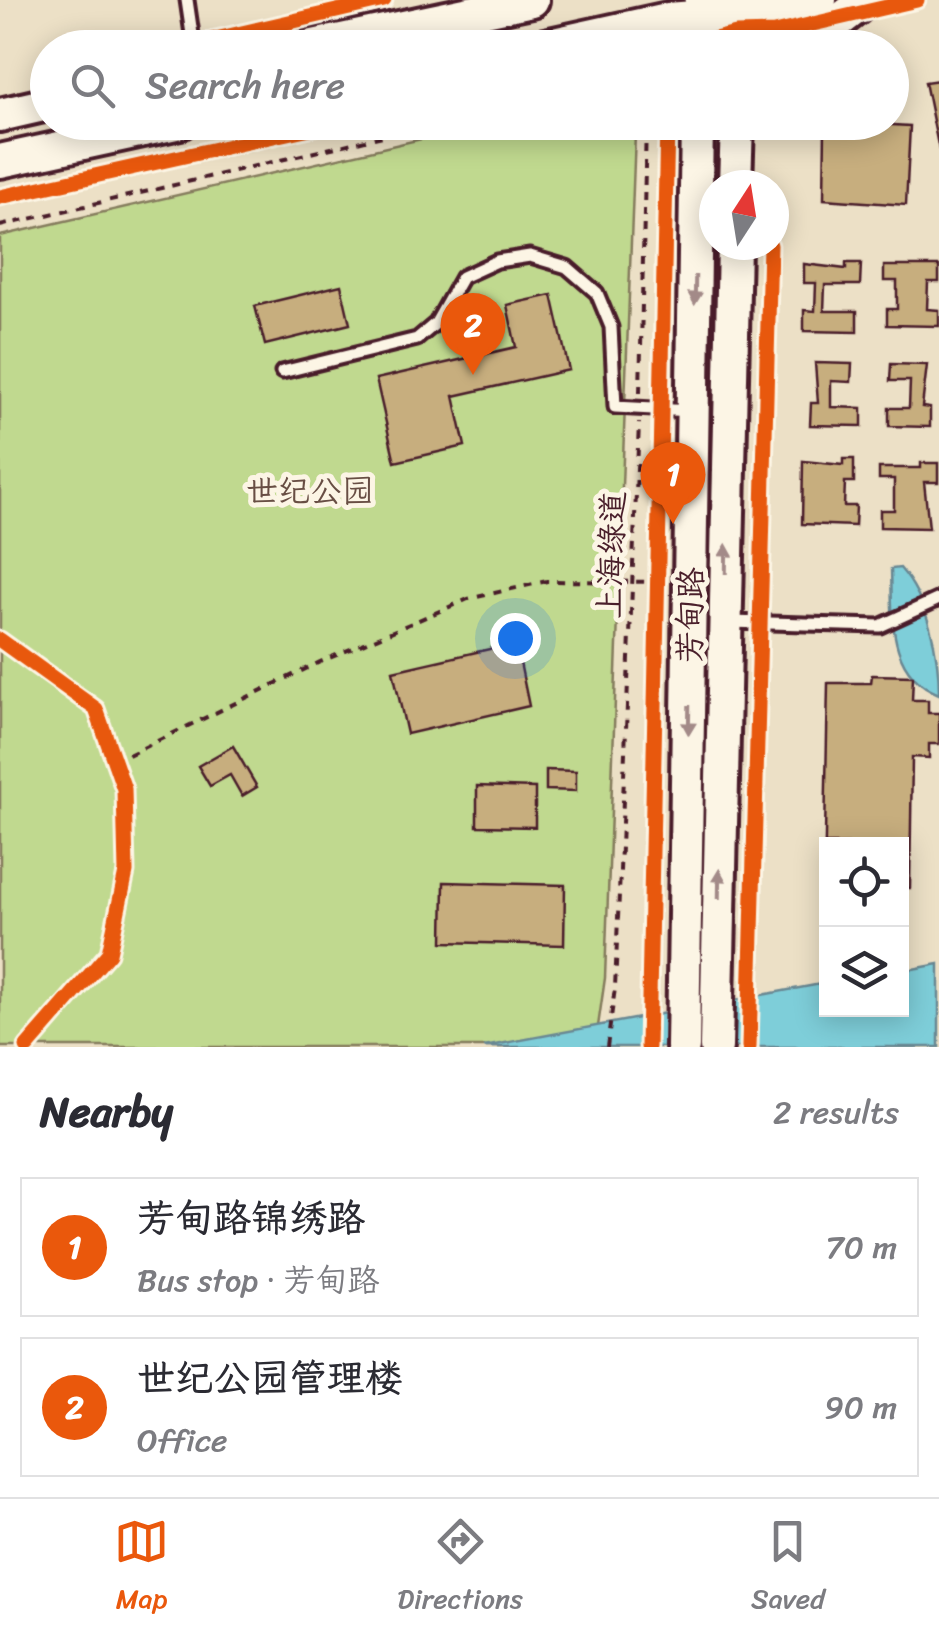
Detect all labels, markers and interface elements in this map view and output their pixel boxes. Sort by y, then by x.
search box [30,30,909,140]
text: Search here [145,52,345,119]
icon: search [65,58,120,113]
north arrow [699,170,789,260]
one-way arrow [687,274,703,306]
pin: 2 [440,292,506,375]
pin: 1 [640,442,706,524]
park label: 世纪公园 [246,463,374,520]
street label: 上海绿道 [581,490,642,620]
one-way arrow [719,542,735,574]
street label: 芳甸路 [661,567,720,664]
your location [490,613,541,664]
one-way arrow [680,704,696,736]
map controls [819,837,909,1017]
button: locate [819,837,909,927]
one-way arrow [711,867,727,899]
button: layers [819,927,909,1017]
text: Nearby [40,1075,173,1149]
text: 2 results [773,1084,899,1141]
text: 芳甸路锦绣路 [137,1185,365,1252]
text: 1 [68,1219,81,1276]
text: 70 m [826,1219,897,1276]
text: Bus stop · 芳甸路 [137,1252,379,1309]
text: 世纪公园管理楼 [137,1345,403,1412]
text: 2 [65,1379,84,1436]
text: 90 m [824,1379,897,1436]
text: Office [137,1412,227,1469]
tab: Map [114,1514,169,1623]
tab: Directions [397,1514,523,1623]
tab: Saved [751,1514,825,1623]

